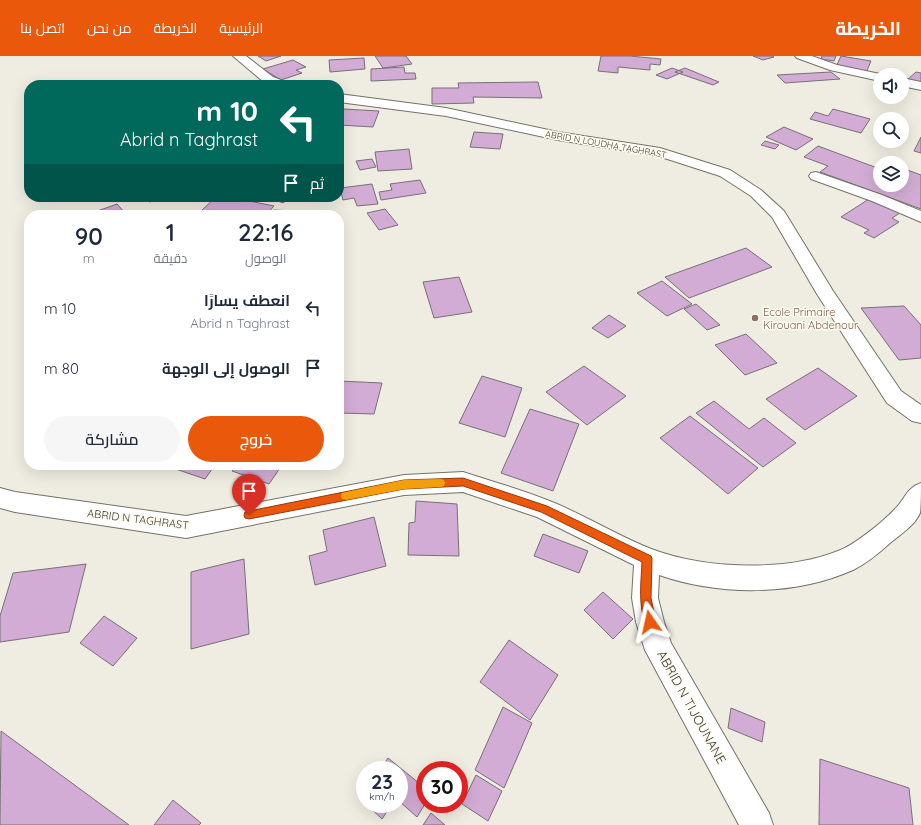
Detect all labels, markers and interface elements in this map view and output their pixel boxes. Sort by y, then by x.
text: الخريطة [835,16,901,40]
text: اتصل بنا [20,19,65,37]
text: من نحن [87,19,132,37]
text: الخريطة [154,19,197,37]
text: الرئيسية [219,19,263,37]
map controls [873,68,909,192]
button: sound [873,68,909,104]
text: 10 m [196,93,258,128]
icon: left [272,96,324,148]
button: search [873,112,909,148]
text: Abrid n Taghrast [120,128,258,151]
street label: ABRID N LOUDHA TAGHRAST [544,128,668,160]
button: layers [873,156,909,192]
icon: arrive [280,172,302,194]
text: ثم [310,174,324,193]
text: 1 [166,217,175,247]
text: 22:16 [238,217,293,247]
text: 90 [75,221,103,251]
text: m [83,250,95,266]
text: دقيقة [154,250,187,266]
text: الوصول [245,250,286,266]
text: انعطف يسارًا [204,291,290,310]
icon: left [302,297,324,319]
text: 10 m [44,299,76,318]
place label: Ecole Primaire Kirouani Abdenour [763,305,859,332]
marker: Ecole Primaire Kirouani Abdenour [750,313,760,323]
text: Abrid n Taghrast [190,315,290,331]
icon: arrive [302,357,324,379]
text: 80 m [44,359,79,378]
text: الوصول إلى الوجهة [162,359,290,378]
button: مشاركة [44,416,180,462]
button: خروج [188,416,324,462]
pin [232,474,266,515]
icon: arrive [238,480,260,502]
street label: ABRID N TAGHRAST [86,506,190,532]
position arrow [629,601,671,643]
street label: ABRID N TIJOUNANE [654,647,730,767]
speed limit sign: 30 [416,761,468,813]
text: 23 [371,769,393,794]
text: km/h [369,790,395,803]

